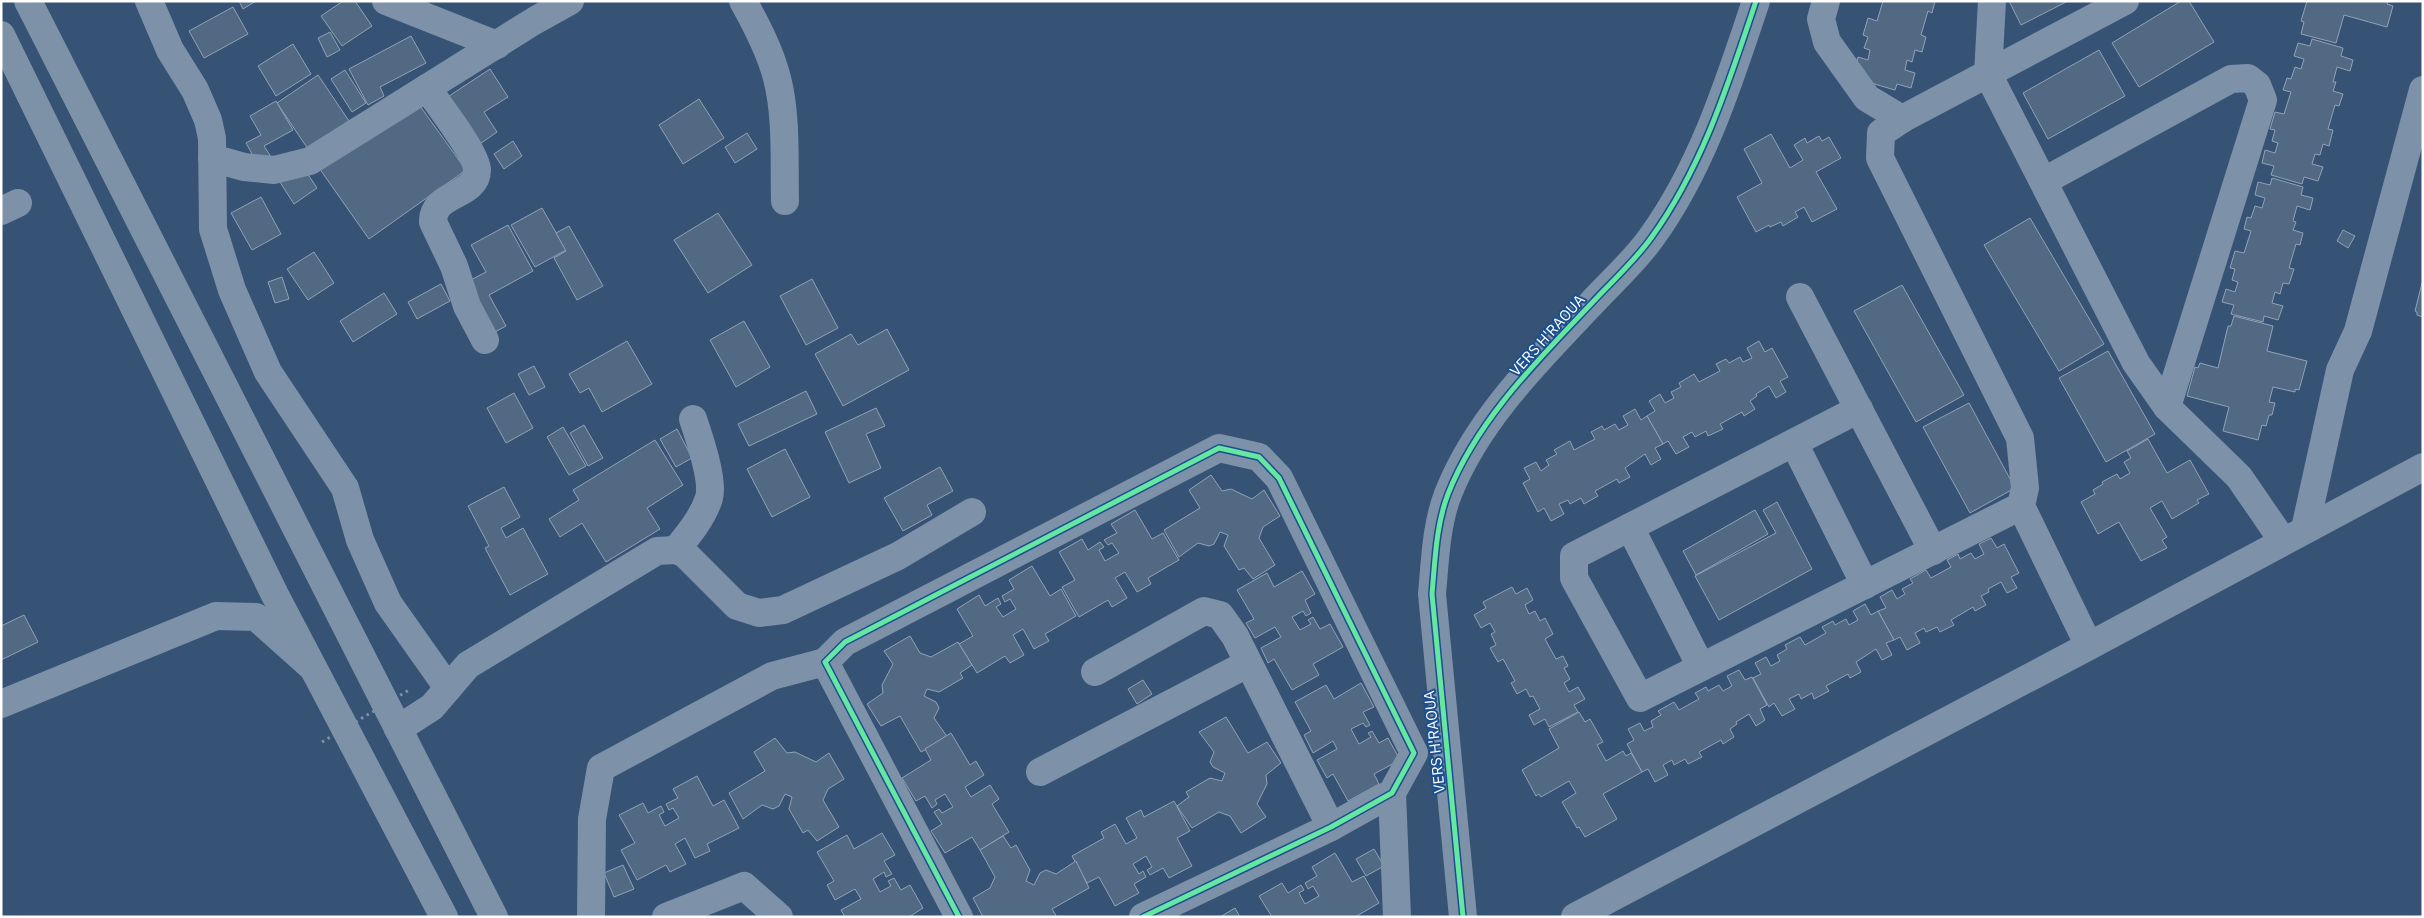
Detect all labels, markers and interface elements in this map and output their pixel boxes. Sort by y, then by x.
street label: VERS H'RAOUA [1505,290,1589,380]
street label: VERS H'RAOUA [1419,689,1449,794]

